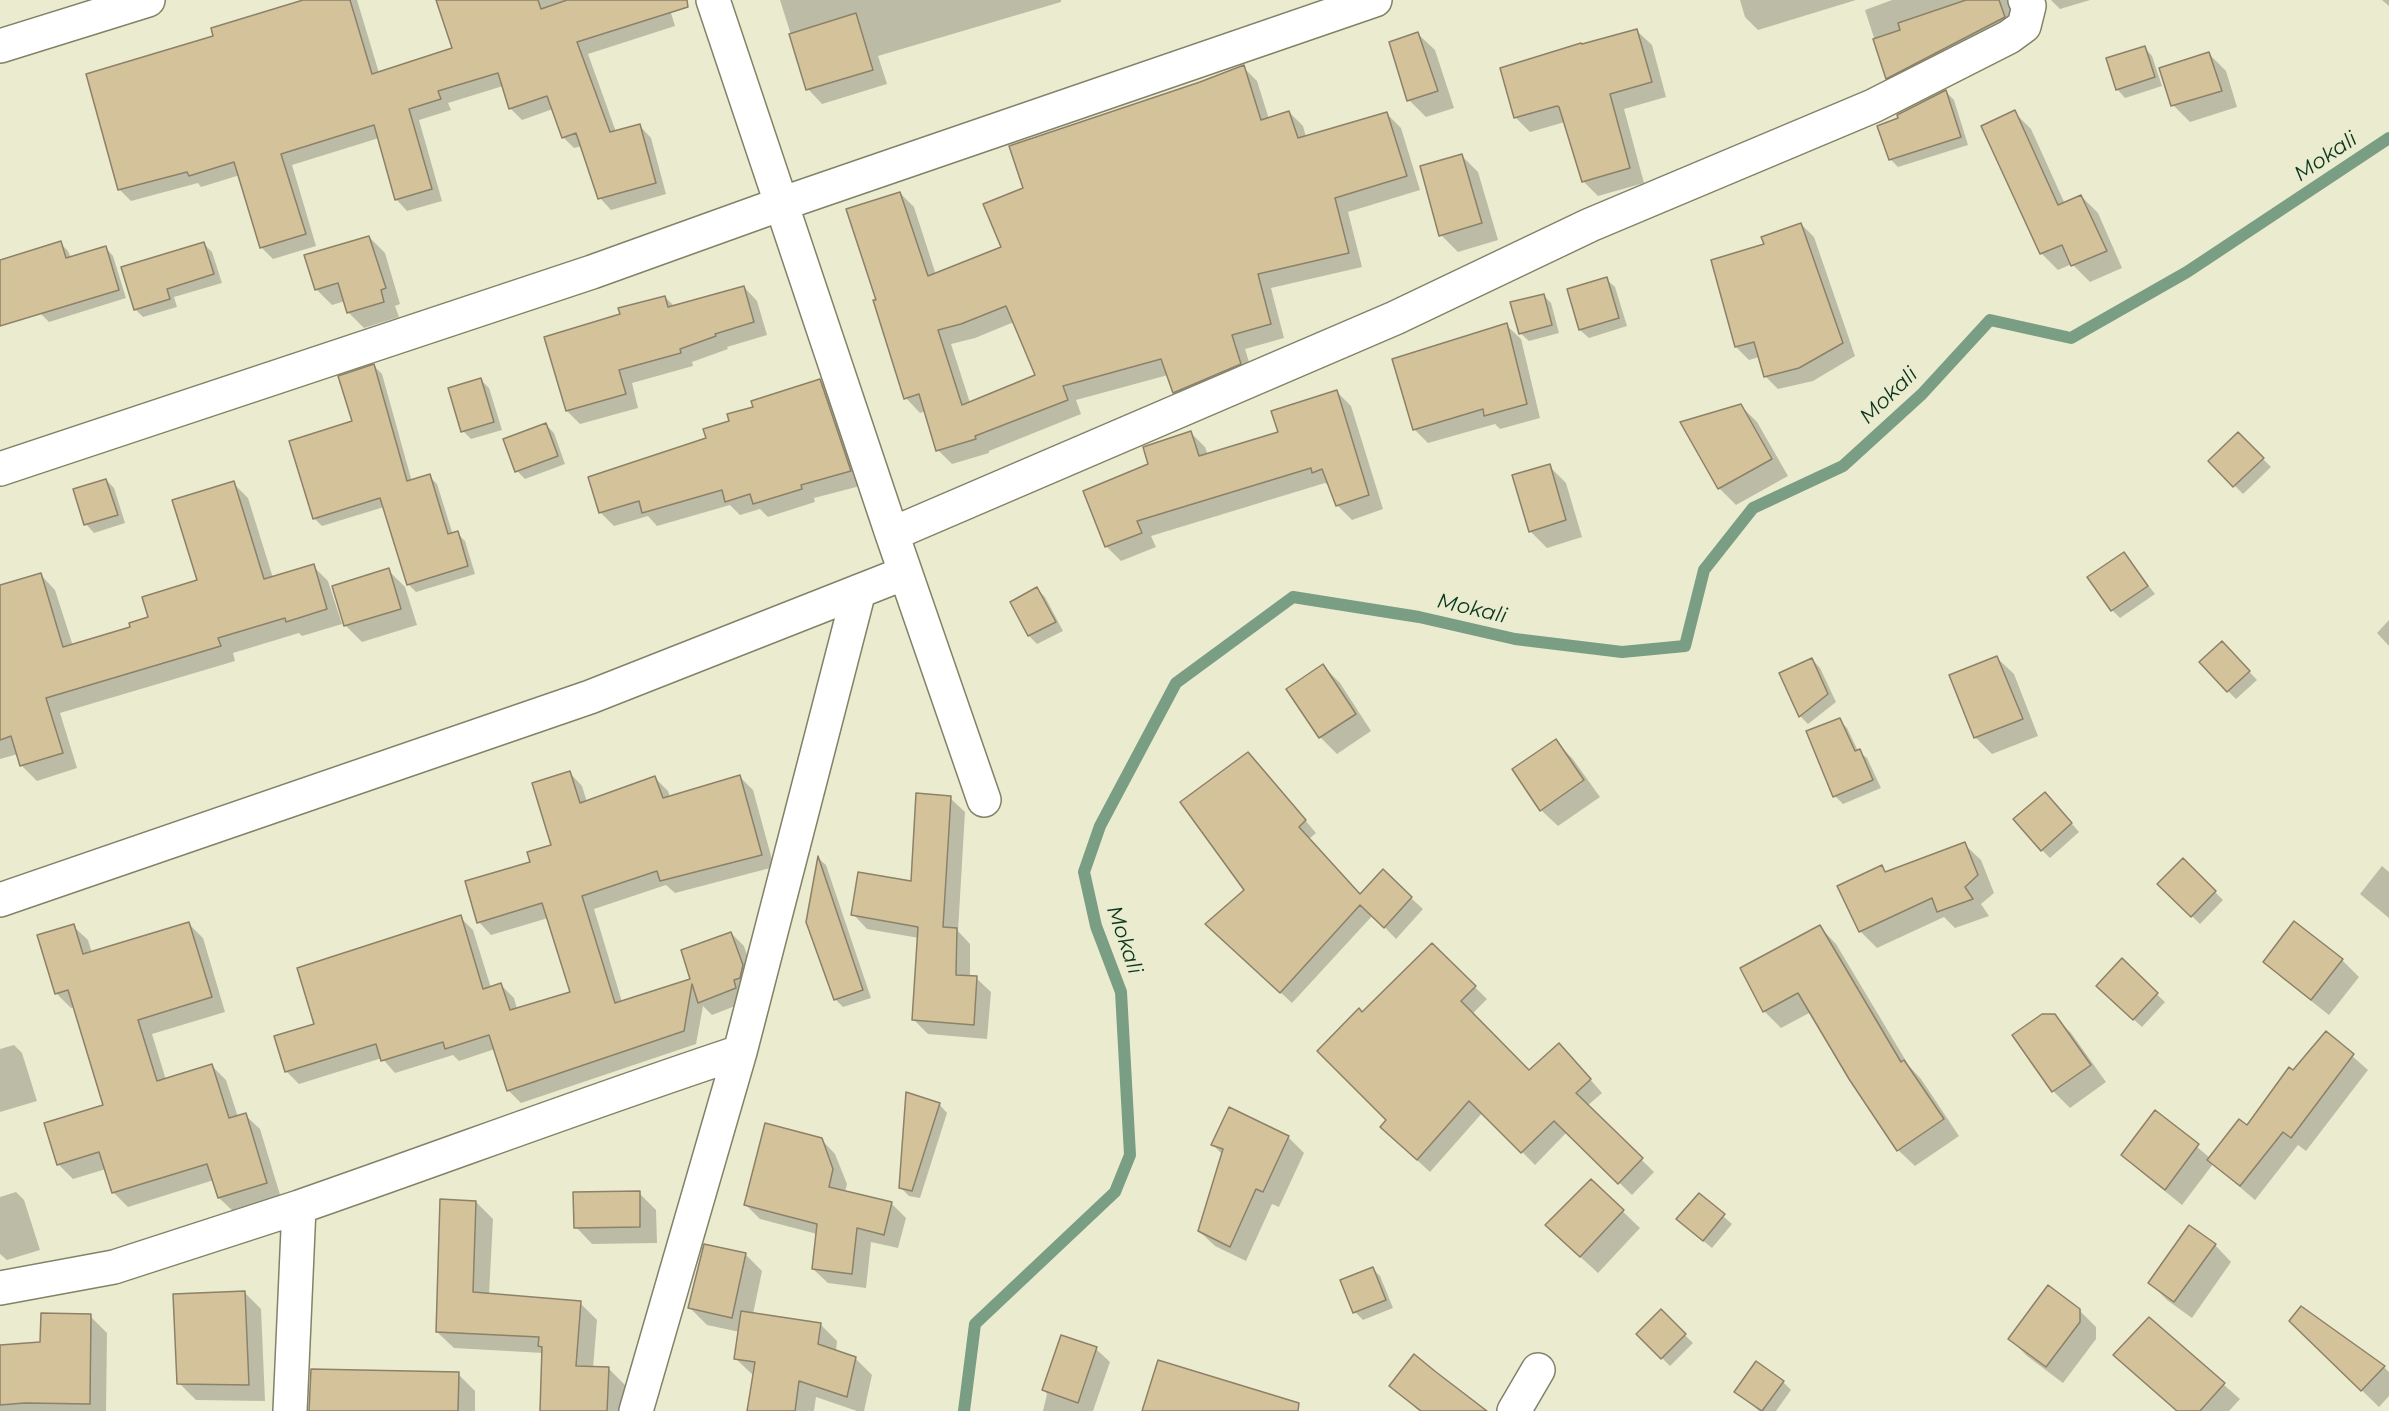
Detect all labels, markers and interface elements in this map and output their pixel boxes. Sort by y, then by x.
water label: Mokali [2290,127,2362,187]
water label: Mokali [1855,362,1923,430]
water label: Mokali [1435,589,1509,629]
water label: Mokali [1101,902,1147,978]

